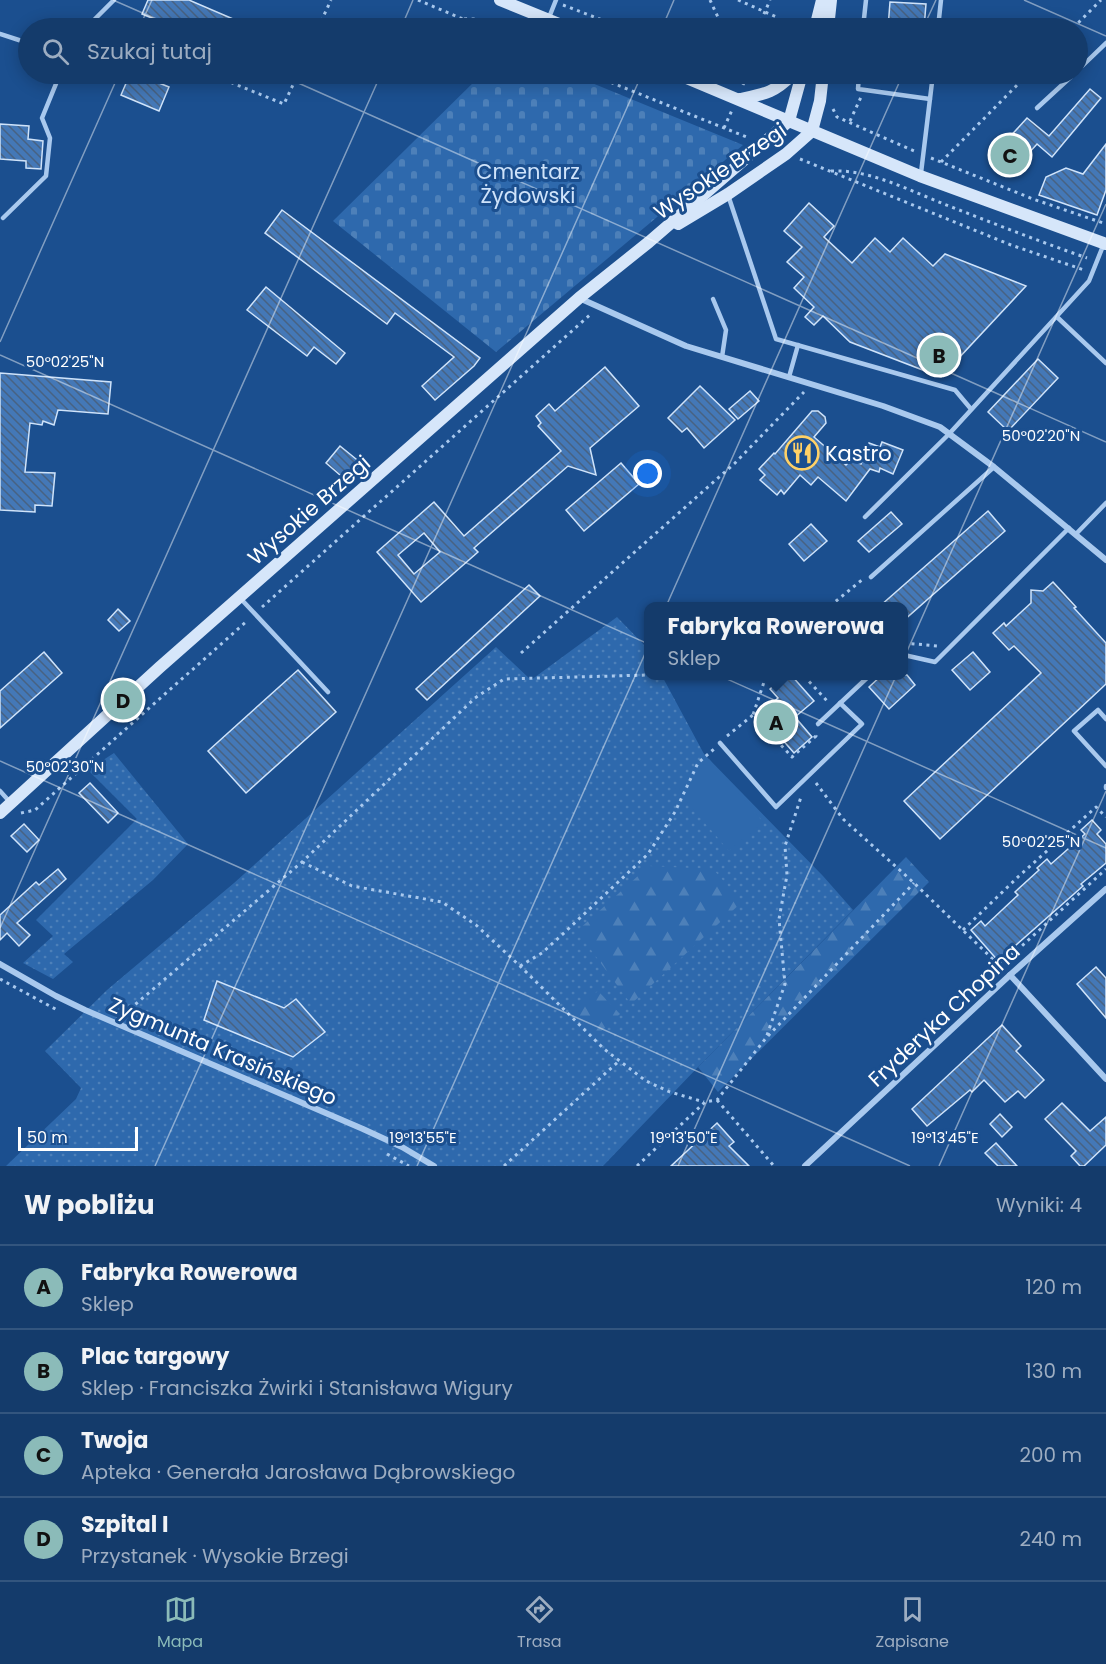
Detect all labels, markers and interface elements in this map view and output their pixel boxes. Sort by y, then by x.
search box [18,18,1088,84]
icon: search [39,35,72,68]
text: Szukaj tutaj [87,36,212,67]
street label: Wysokie Brzegi [648,116,792,226]
pin: C [990,132,1030,178]
park label: Cmentarz Żydowski [476,157,580,210]
pin: B [920,332,958,378]
text: 50°02'25"N [26,351,104,372]
text: 50°02'20"N [1002,425,1080,446]
restaurant icon: Kastro [784,435,820,471]
place label: Kastro [825,439,892,468]
street label: Wysokie Brzegi [241,449,377,571]
your location [633,459,662,488]
popup [644,602,908,680]
text: Fabryka Rowerowa [668,611,884,642]
text: Sklep [668,644,720,672]
pin: D [104,678,142,722]
pin: A [756,700,796,744]
text: 50°02'30"N [26,756,104,777]
text: 50°02'25"N [1002,831,1080,852]
street label: Fryderyka Chopina [862,937,1026,1093]
street label: Zygmunta Krasińskiego [105,990,341,1112]
scale bar [18,1124,138,1152]
text: 50 m [27,1126,68,1149]
text: 19°13'55"E [389,1127,457,1148]
text: 19°13'50"E [650,1127,718,1148]
text: 19°13'45"E [911,1127,979,1148]
text: W pobliżu [24,1187,155,1223]
text: Wyniki: 4 [996,1191,1082,1219]
text: Fabryka Rowerowa [81,1257,298,1288]
text: A [36,1273,51,1301]
text: 120 m [1026,1273,1082,1301]
text: Sklep [81,1290,134,1318]
text: Plac targowy [81,1341,229,1372]
text: B [37,1357,50,1385]
text: 130 m [1025,1357,1082,1385]
text: Sklep · Franciszka Żwirki i Stanisława Wigury [81,1374,513,1402]
text: Twoja [81,1425,148,1456]
text: C [36,1441,51,1469]
text: 200 m [1019,1441,1082,1469]
text: Apteka · Generała Jarosława Dąbrowskiego [81,1458,515,1486]
text: Szpital I [81,1509,168,1540]
text: D [36,1525,51,1553]
text: 240 m [1019,1525,1082,1553]
text: Przystanek · Wysokie Brzegi [81,1542,349,1570]
tab: Mapa [157,1593,203,1654]
tab: Trasa [517,1593,562,1654]
tab: Zapisane [875,1593,949,1654]

